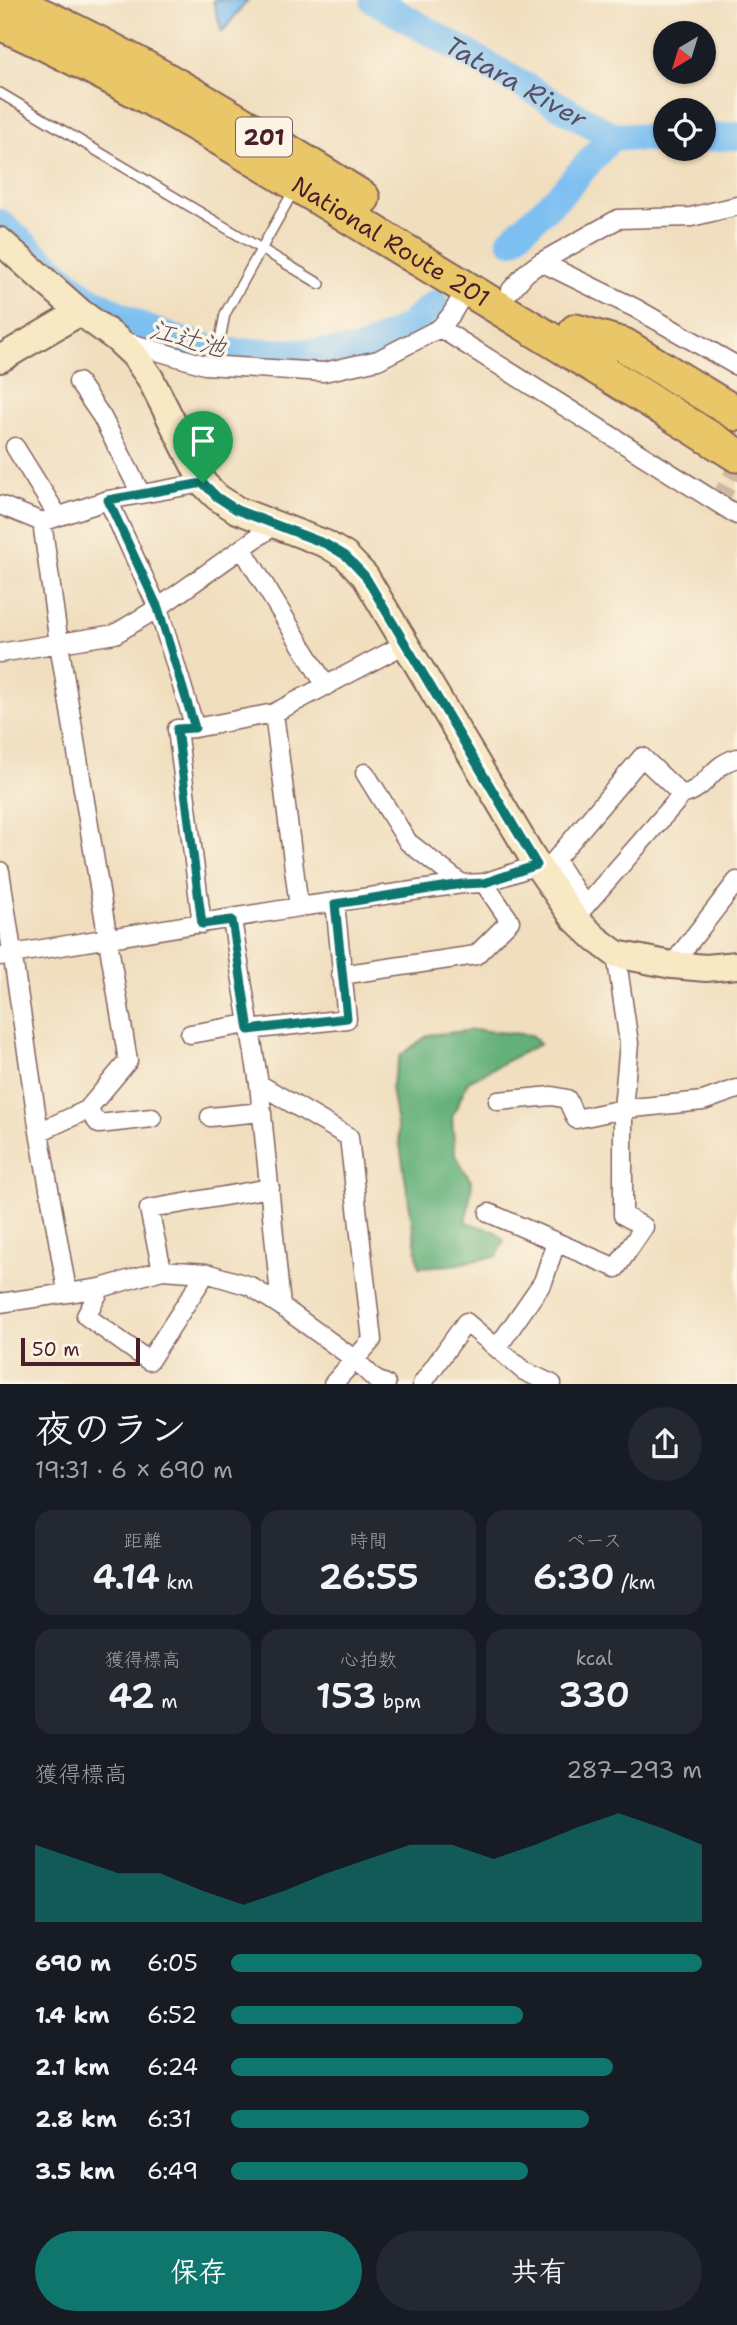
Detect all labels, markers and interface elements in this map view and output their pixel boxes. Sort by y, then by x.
north arrow [653,21,716,84]
map controls [653,21,716,161]
water label: Tatara River [439,27,594,136]
button: locate [653,98,716,161]
road number: 201 [236,118,292,156]
street label: National Route 201 [286,169,496,314]
water label: 江辻池 [146,311,231,365]
pin [173,411,233,483]
icon: arrive [184,422,222,460]
scale bar [21,1335,140,1366]
text: 50 m [32,1337,80,1362]
text: 夜のラン [35,1403,187,1454]
button: share [628,1407,702,1481]
text: 19:31 · 6 × 690 m [35,1455,233,1485]
text: 距離 [124,1528,162,1553]
text: 時間 [349,1528,388,1553]
text: ペース [566,1528,622,1553]
text: 4.14 [92,1553,160,1600]
text: 26:55 [318,1553,419,1600]
text: 6:30 [533,1553,615,1600]
text: km [160,1570,193,1595]
text: /km [615,1570,655,1595]
text: kcal [576,1646,613,1671]
text: 獲得標高 [105,1647,181,1672]
text: 心拍数 [340,1647,397,1672]
text: 330 [558,1671,630,1718]
text: 42 [108,1672,155,1719]
text: 153 [316,1672,376,1719]
text: m [155,1689,178,1714]
text: bpm [376,1689,421,1714]
text: 287–293 m [566,1755,702,1785]
text: 獲得標高 [35,1759,127,1789]
text: 690 m [35,1948,111,1978]
text: 6:05 [147,1948,198,1978]
text: 1.4 km [35,2000,109,2030]
text: 6:52 [147,2000,197,2030]
text: 2.1 km [35,2052,109,2082]
text: 6:24 [147,2052,198,2082]
text: 2.8 km [35,2104,117,2134]
text: 6:31 [147,2104,192,2134]
text: 3.5 km [35,2156,115,2186]
text: 6:49 [147,2156,198,2186]
button: 保存 [35,2231,362,2311]
button: 共有 [376,2231,702,2311]

